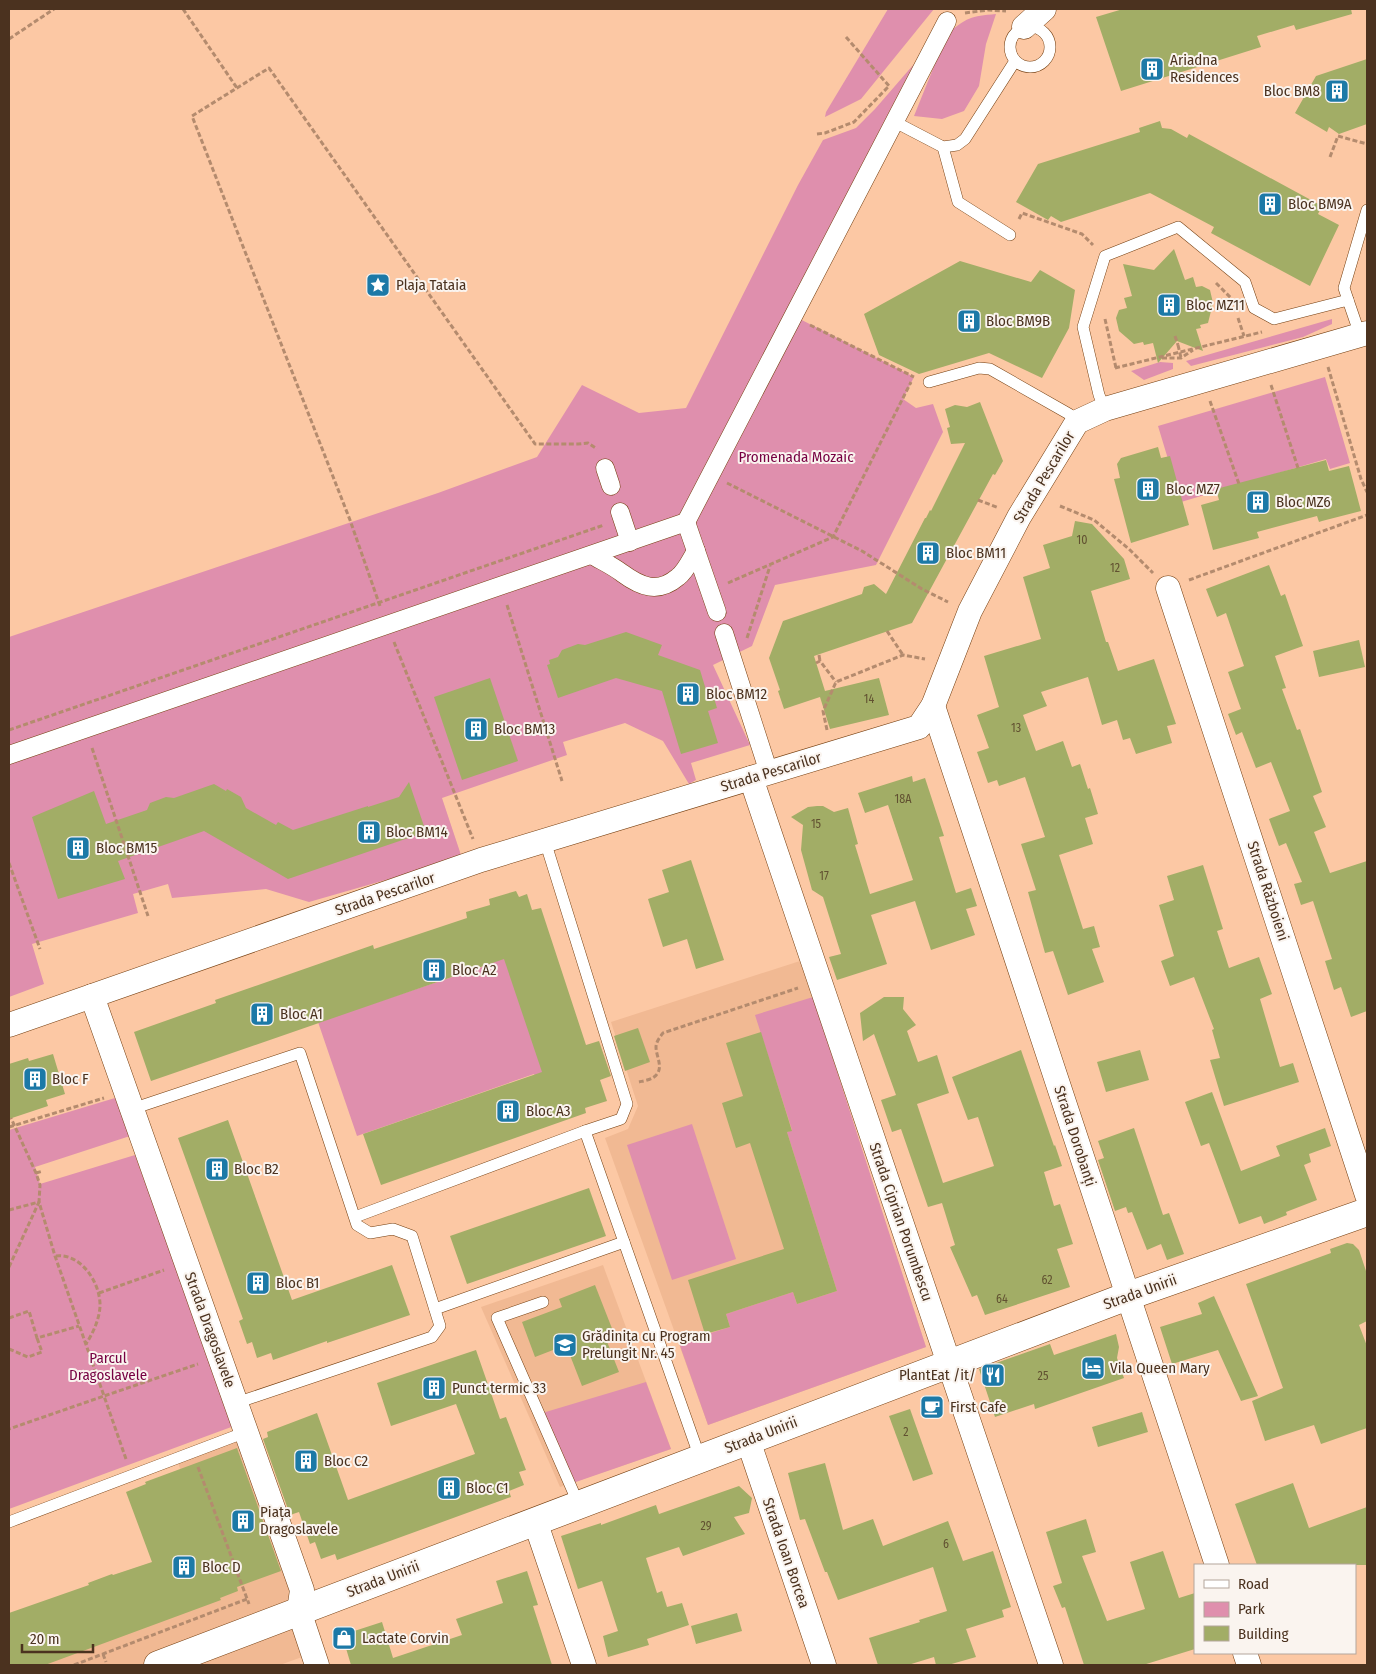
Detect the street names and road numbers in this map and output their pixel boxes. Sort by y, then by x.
street label: Strada Pescarilor [1009,427,1079,526]
street label: Strada Pescarilor [719,748,824,796]
street label: Strada Războieni [1243,839,1293,943]
street label: Strada Pescarilor [333,868,438,919]
street label: Strada Dorobanți [1049,1084,1100,1189]
street label: Strada Ciprian Porumbescu [865,1140,937,1304]
street label: Strada Dragoslavele [181,1270,239,1390]
street label: Strada Unirii [1101,1270,1179,1314]
street label: Strada Unirii [722,1413,800,1457]
street label: Strada Ioan Borcea [759,1495,813,1611]
street label: Strada Unirii [344,1557,422,1601]

